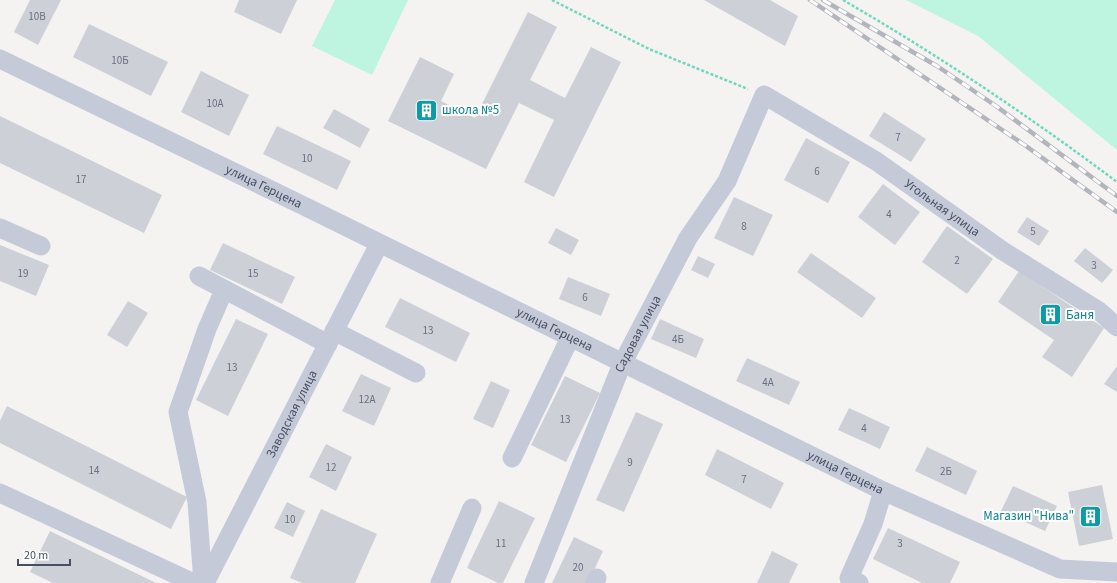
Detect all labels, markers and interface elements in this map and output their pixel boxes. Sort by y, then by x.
house number: 10В [28,9,46,24]
house number: 10Б [111,53,129,68]
house number: 10А [207,96,223,111]
building icon: школа №5 [413,97,439,123]
place label: школа №5 [442,101,499,119]
house number: 7 [895,130,901,145]
house number: 10 [302,151,312,166]
street label: улица Герцена [222,160,305,213]
house number: 6 [814,164,820,179]
house number: 17 [76,172,86,187]
street label: Угольная улица [901,175,984,241]
house number: 4 [886,207,892,222]
house number: 8 [741,219,747,234]
house number: 5 [1030,224,1036,239]
house number: 2 [954,253,960,268]
house number: 3 [1091,258,1097,273]
house number: 19 [18,266,28,281]
house number: 15 [248,266,258,281]
house number: 6 [582,290,588,305]
street label: Садовая улица [611,292,665,375]
building icon: Баня [1038,302,1064,328]
street label: улица Герцена [513,303,596,356]
place label: Баня [1066,306,1094,324]
house number: 13 [423,323,433,338]
house number: 4Б [672,332,684,347]
house number: 13 [227,360,237,375]
street label: Заводская улица [262,367,322,461]
house number: 4А [762,375,774,390]
house number: 12А [359,392,375,407]
house number: 13 [560,412,570,427]
house number: 4 [861,421,867,436]
street label: улица Герцена [804,446,887,499]
house number: 9 [627,455,633,470]
house number: 12 [326,460,336,475]
house number: 14 [89,463,100,478]
house number: 2Б [940,464,952,479]
house number: 7 [741,472,747,487]
building icon: Магазин "Нива" [1077,503,1103,529]
place label: Магазин "Нива" [983,507,1074,525]
house number: 10 [285,512,295,527]
house number: 11 [496,536,506,551]
house number: 3 [897,536,903,551]
scale bar [18,541,70,567]
text: 20 m [24,547,48,564]
house number: 20 [573,560,583,575]

